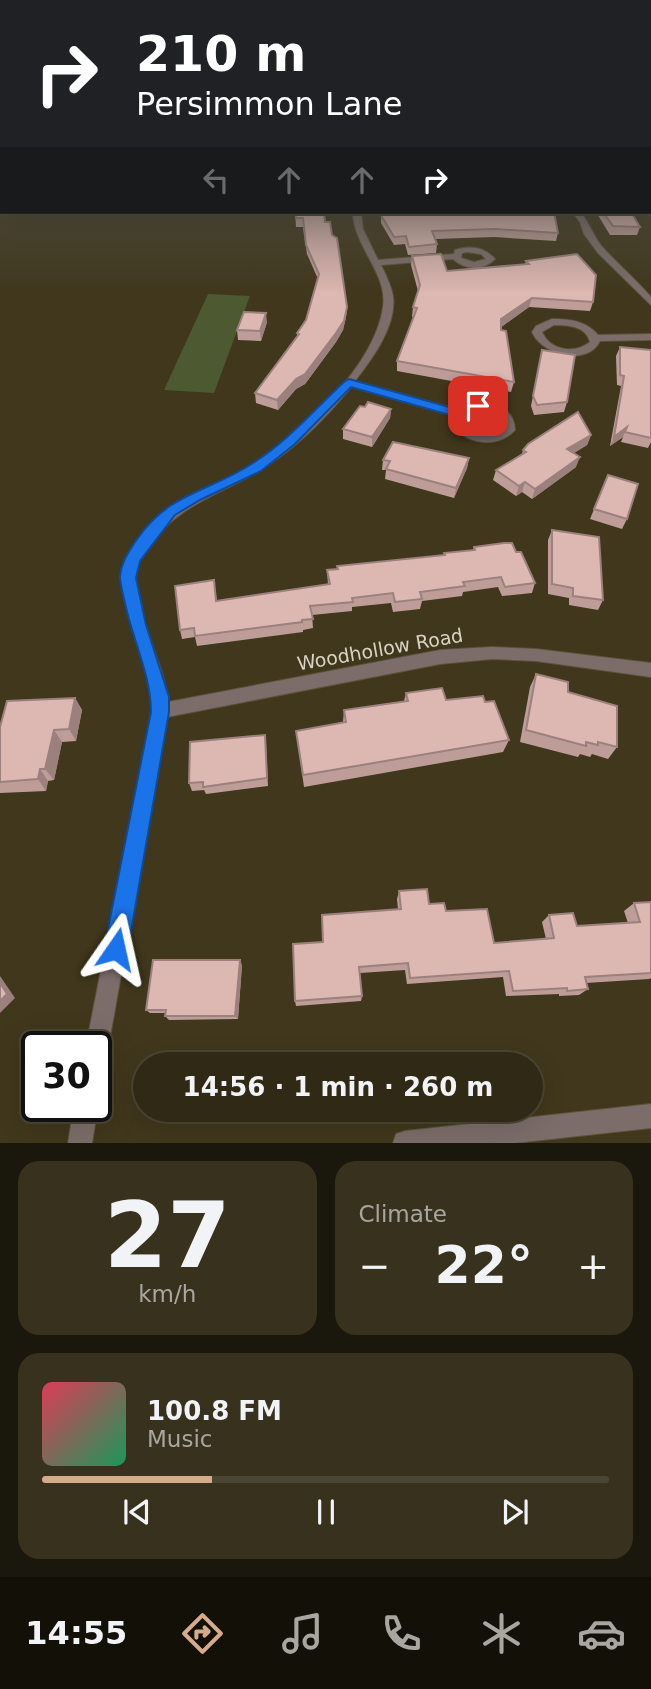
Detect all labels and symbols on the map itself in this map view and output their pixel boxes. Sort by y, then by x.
pin [448,376,508,436]
street label: Woodhollow Road [295,624,465,674]
position arrow [79,912,153,986]
speed limit sign: 30 [21,1031,112,1122]

